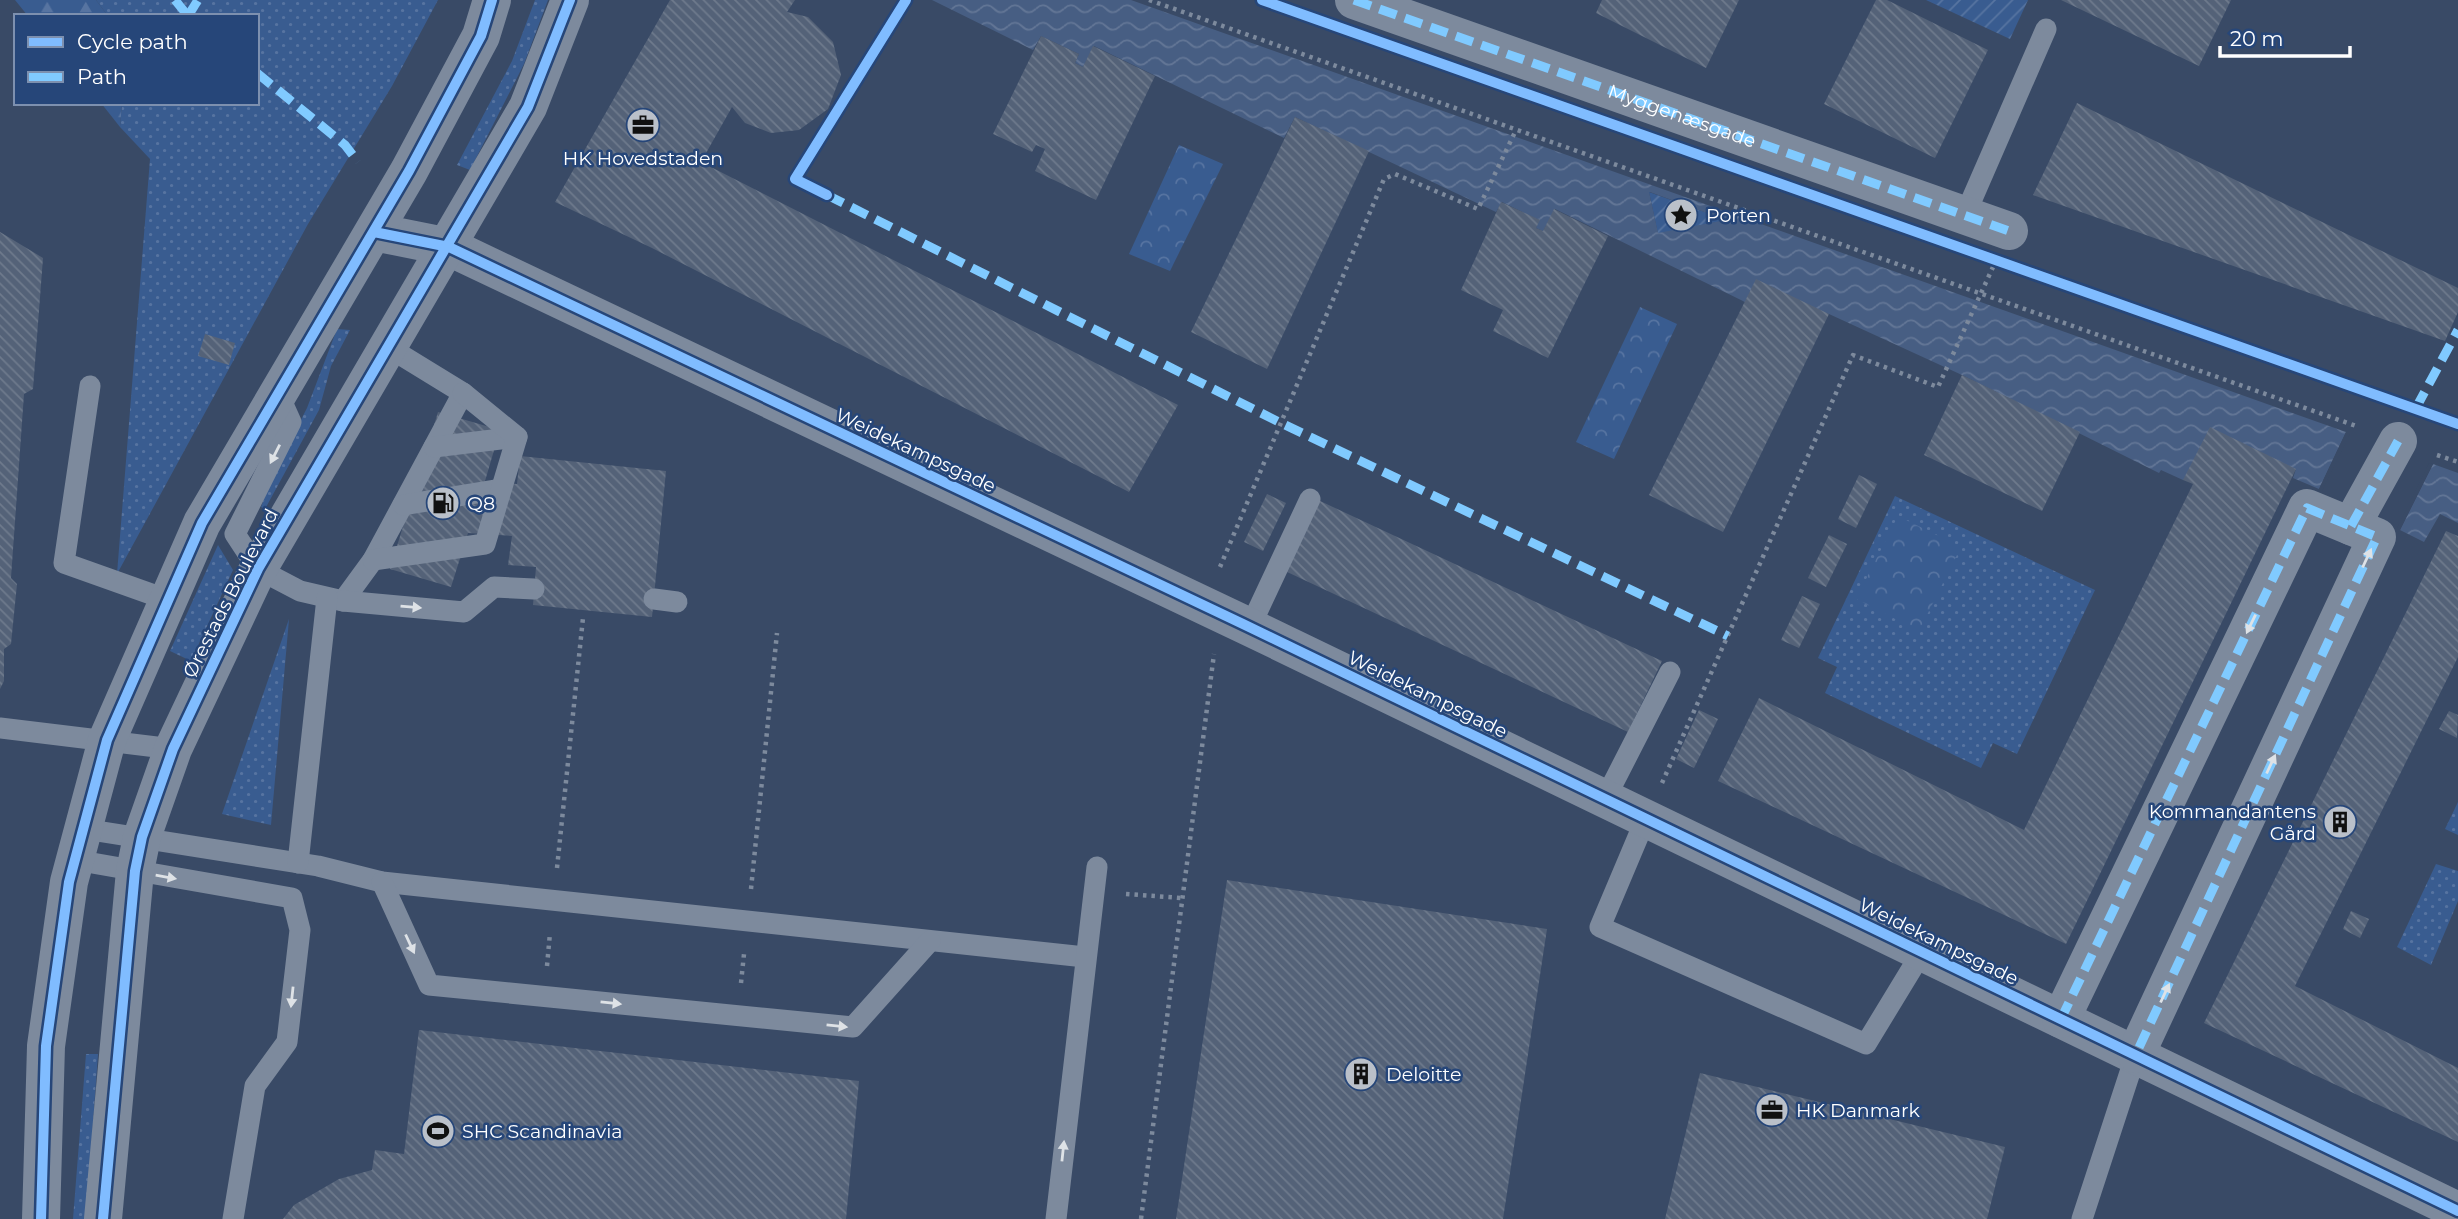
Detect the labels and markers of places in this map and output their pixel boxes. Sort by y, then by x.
office icon: HK Hovedstaden [624,106,662,144]
place label: HK Hovedstaden [563,147,723,170]
place icon: Porten [1662,196,1700,234]
place label: Porten [1706,204,1771,227]
fuel station icon: Q8 [424,484,462,522]
place label: Q8 [467,492,495,515]
place label: Kommandantens Gård [2149,800,2316,845]
building icon: Kommandantens Gård [2321,803,2359,841]
building icon: Deloitte [1342,1055,1380,1093]
place label: Deloitte [1386,1063,1461,1086]
office icon: HK Danmark [1753,1091,1791,1129]
place label: HK Danmark [1796,1099,1921,1122]
sports icon: SHC Scandinavia [419,1112,457,1150]
place label: SHC Scandinavia [462,1120,623,1143]

